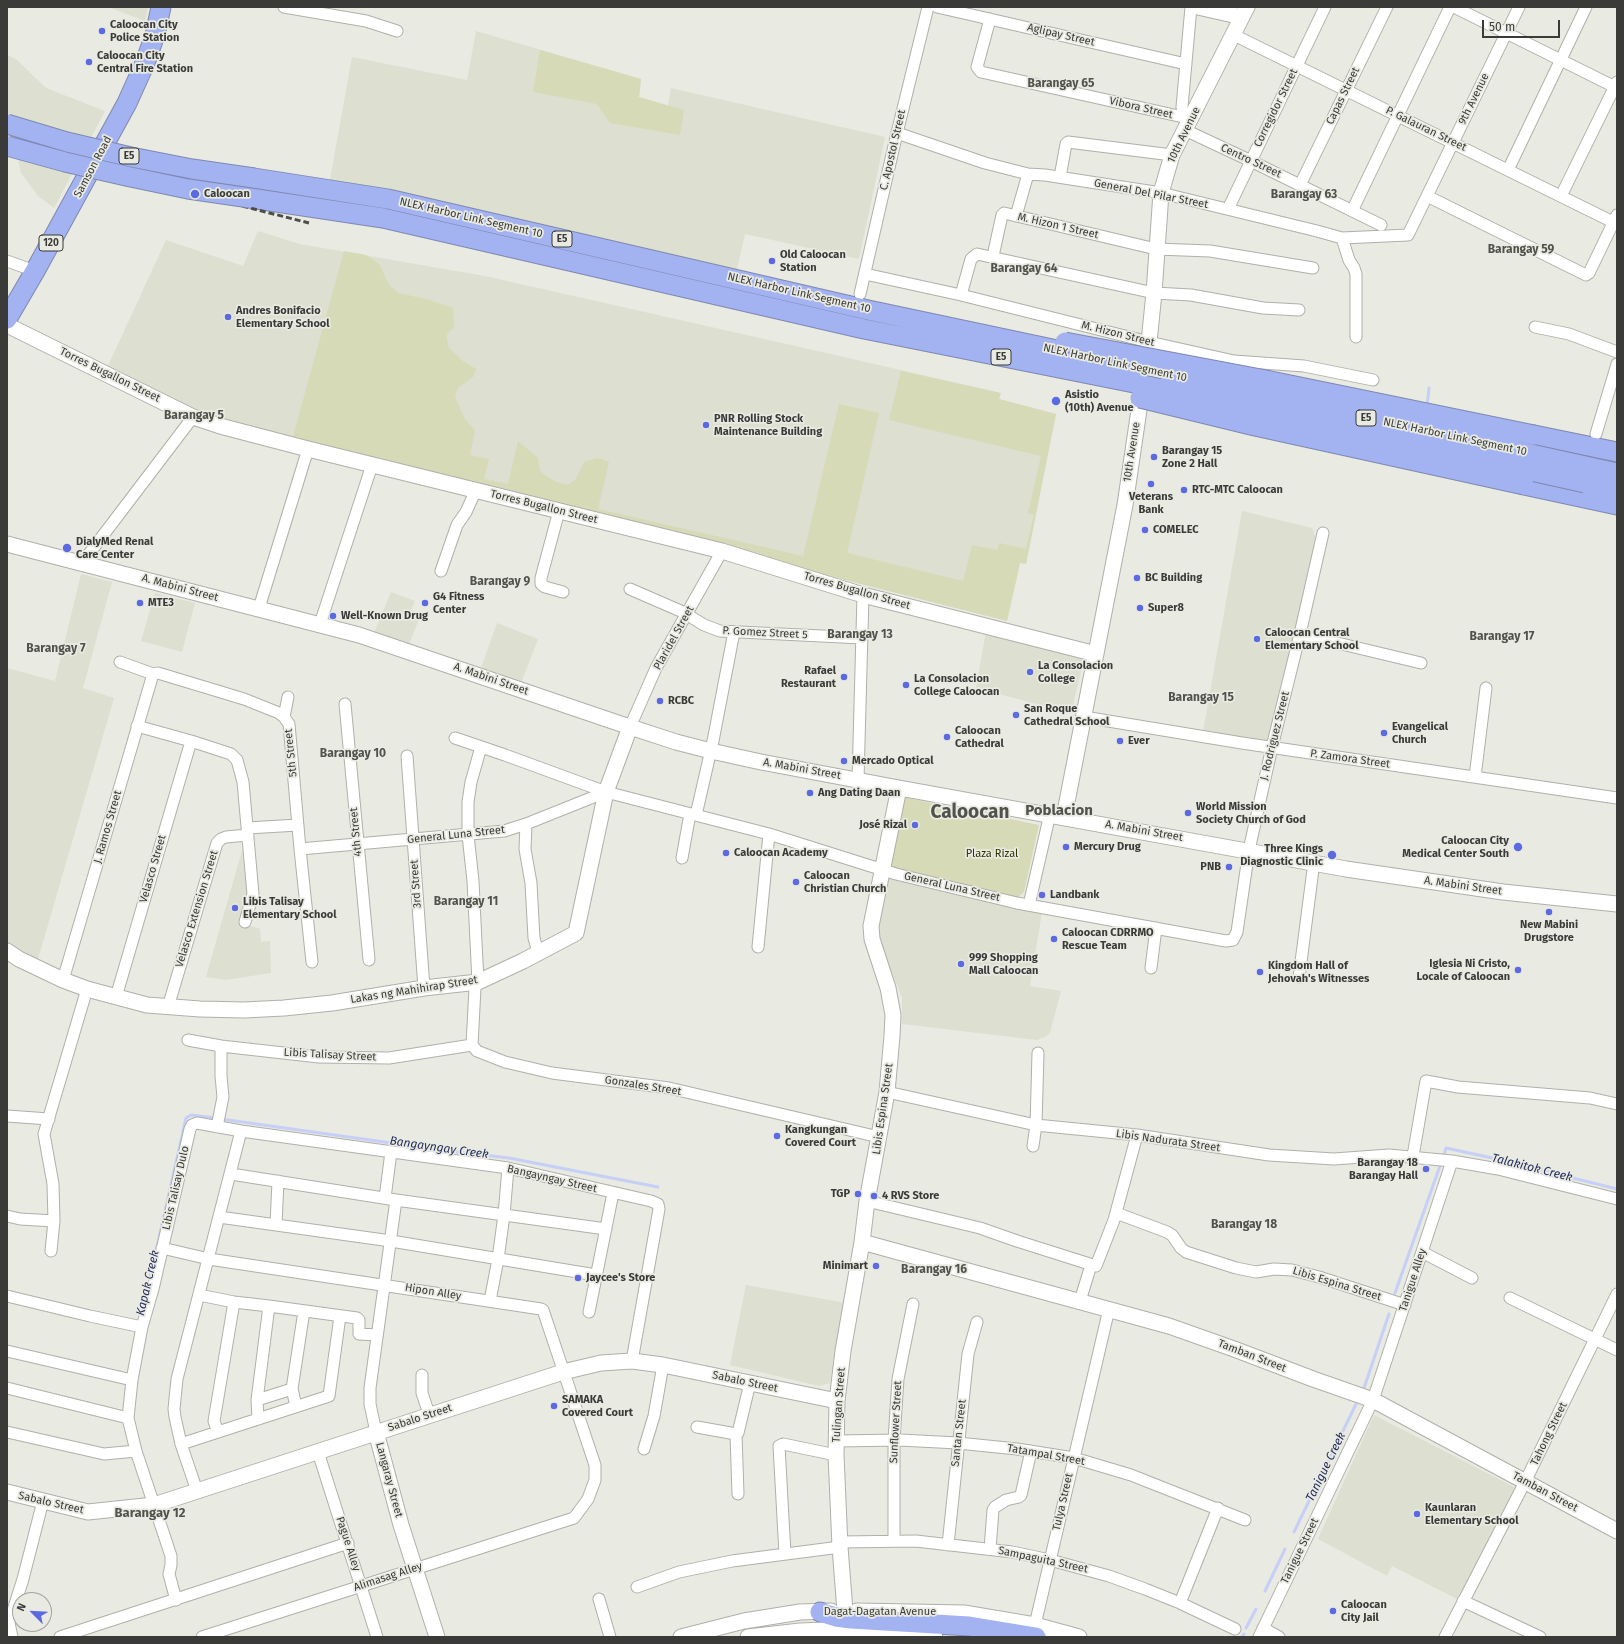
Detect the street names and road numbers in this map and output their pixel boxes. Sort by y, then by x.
street label: Aglipay Street [1026,21,1096,49]
street label: Capas Street [1323,65,1363,127]
street label: Corregidor Street [1251,67,1301,149]
street label: 9th Avenue [1456,71,1492,127]
street label: Vibora Street [1108,94,1174,122]
street label: P. Galauran Street [1384,104,1468,154]
street label: 10th Avenue [1165,105,1203,165]
street label: C. Apostol Street [877,108,909,192]
street label: Samson Road [71,134,115,200]
street label: Centro Street [1219,141,1283,181]
road number: E5 [119,148,139,164]
street label: General Del Pilar Street [1093,176,1209,212]
street label: NLEX Harbor Link Segment 10 [398,195,544,241]
street label: M. Hizon 1 Street [1016,210,1100,242]
road number: E5 [552,231,572,247]
road number: 120 [39,235,63,251]
street label: NLEX Harbor Link Segment 10 [726,270,872,316]
street label: M. Hizon Street [1080,319,1156,349]
street label: NLEX Harbor Link Segment 10 [1042,341,1188,385]
street label: Torres Bugallon Street [58,345,162,405]
road number: E5 [991,349,1011,365]
road number: E5 [1356,410,1376,426]
street label: NLEX Harbor Link Segment 10 [1382,415,1528,459]
street label: 10th Avenue [1121,421,1143,483]
street label: Torres Bugallon Street [489,487,599,527]
street label: Torres Bugallon Street [802,569,912,613]
street label: A. Mabini Street [140,571,220,605]
street label: Plaridel Street [651,604,697,672]
street label: P. Gomez Street 5 [722,624,808,642]
street label: A. Mabini Street [452,660,530,698]
street label: J. Rodriguez Street [1258,690,1292,782]
street label: 5th Street [282,728,300,778]
street label: P. Zamora Street [1309,747,1391,771]
street label: A. Mabini Street [762,756,842,782]
street label: J. Ramos Street [91,789,125,865]
street label: 4th Street [347,807,365,857]
street label: A. Mabini Street [1104,818,1184,844]
street label: General Luna Street [407,823,505,847]
street label: Velasco Street [137,833,169,905]
street label: Velasco Extension Street [173,849,221,969]
street label: 3rd Street [408,859,424,909]
street label: General Luna Street [903,870,1001,904]
street label: A. Mabini Street [1423,874,1503,898]
street label: Lakas ng Mahihirap Street [349,973,479,1007]
street label: Libis Talisay Street [283,1046,377,1064]
street label: Libis Espina Street [870,1062,896,1156]
street label: Gonzales Street [604,1073,682,1099]
street label: Libis Nadurata Street [1115,1127,1221,1155]
street label: Libis Talisay Dulo [160,1145,192,1231]
street label: Bangayngay Street [506,1162,598,1196]
street label: Tanigue Alley [1397,1247,1429,1313]
street label: Libis Espina Street [1291,1264,1383,1304]
street label: Hipon Alley [404,1281,462,1303]
street label: Tamban Street [1216,1337,1288,1375]
street label: Tulingan Street [830,1367,848,1443]
street label: Sabalo Street [711,1369,779,1395]
street label: Sunflower Street [887,1380,905,1464]
street label: Santan Street [949,1399,969,1467]
street label: Tahong Street [1528,1400,1570,1468]
street label: Sabalo Street [386,1401,454,1435]
street label: Langaray Street [373,1441,405,1519]
street label: Tatampal Street [1006,1442,1086,1468]
street label: Tamban Street [1510,1469,1580,1515]
street label: Tulya Street [1050,1472,1076,1532]
street label: Sabalo Street [17,1489,85,1517]
street label: Pague Alley [333,1515,363,1573]
street label: Tanigue Street [1278,1516,1322,1586]
street label: Sampaguita Street [997,1544,1089,1576]
street label: Alimasag Alley [352,1560,424,1594]
street label: Dagat-Dagatan Avenue [824,1605,936,1619]

